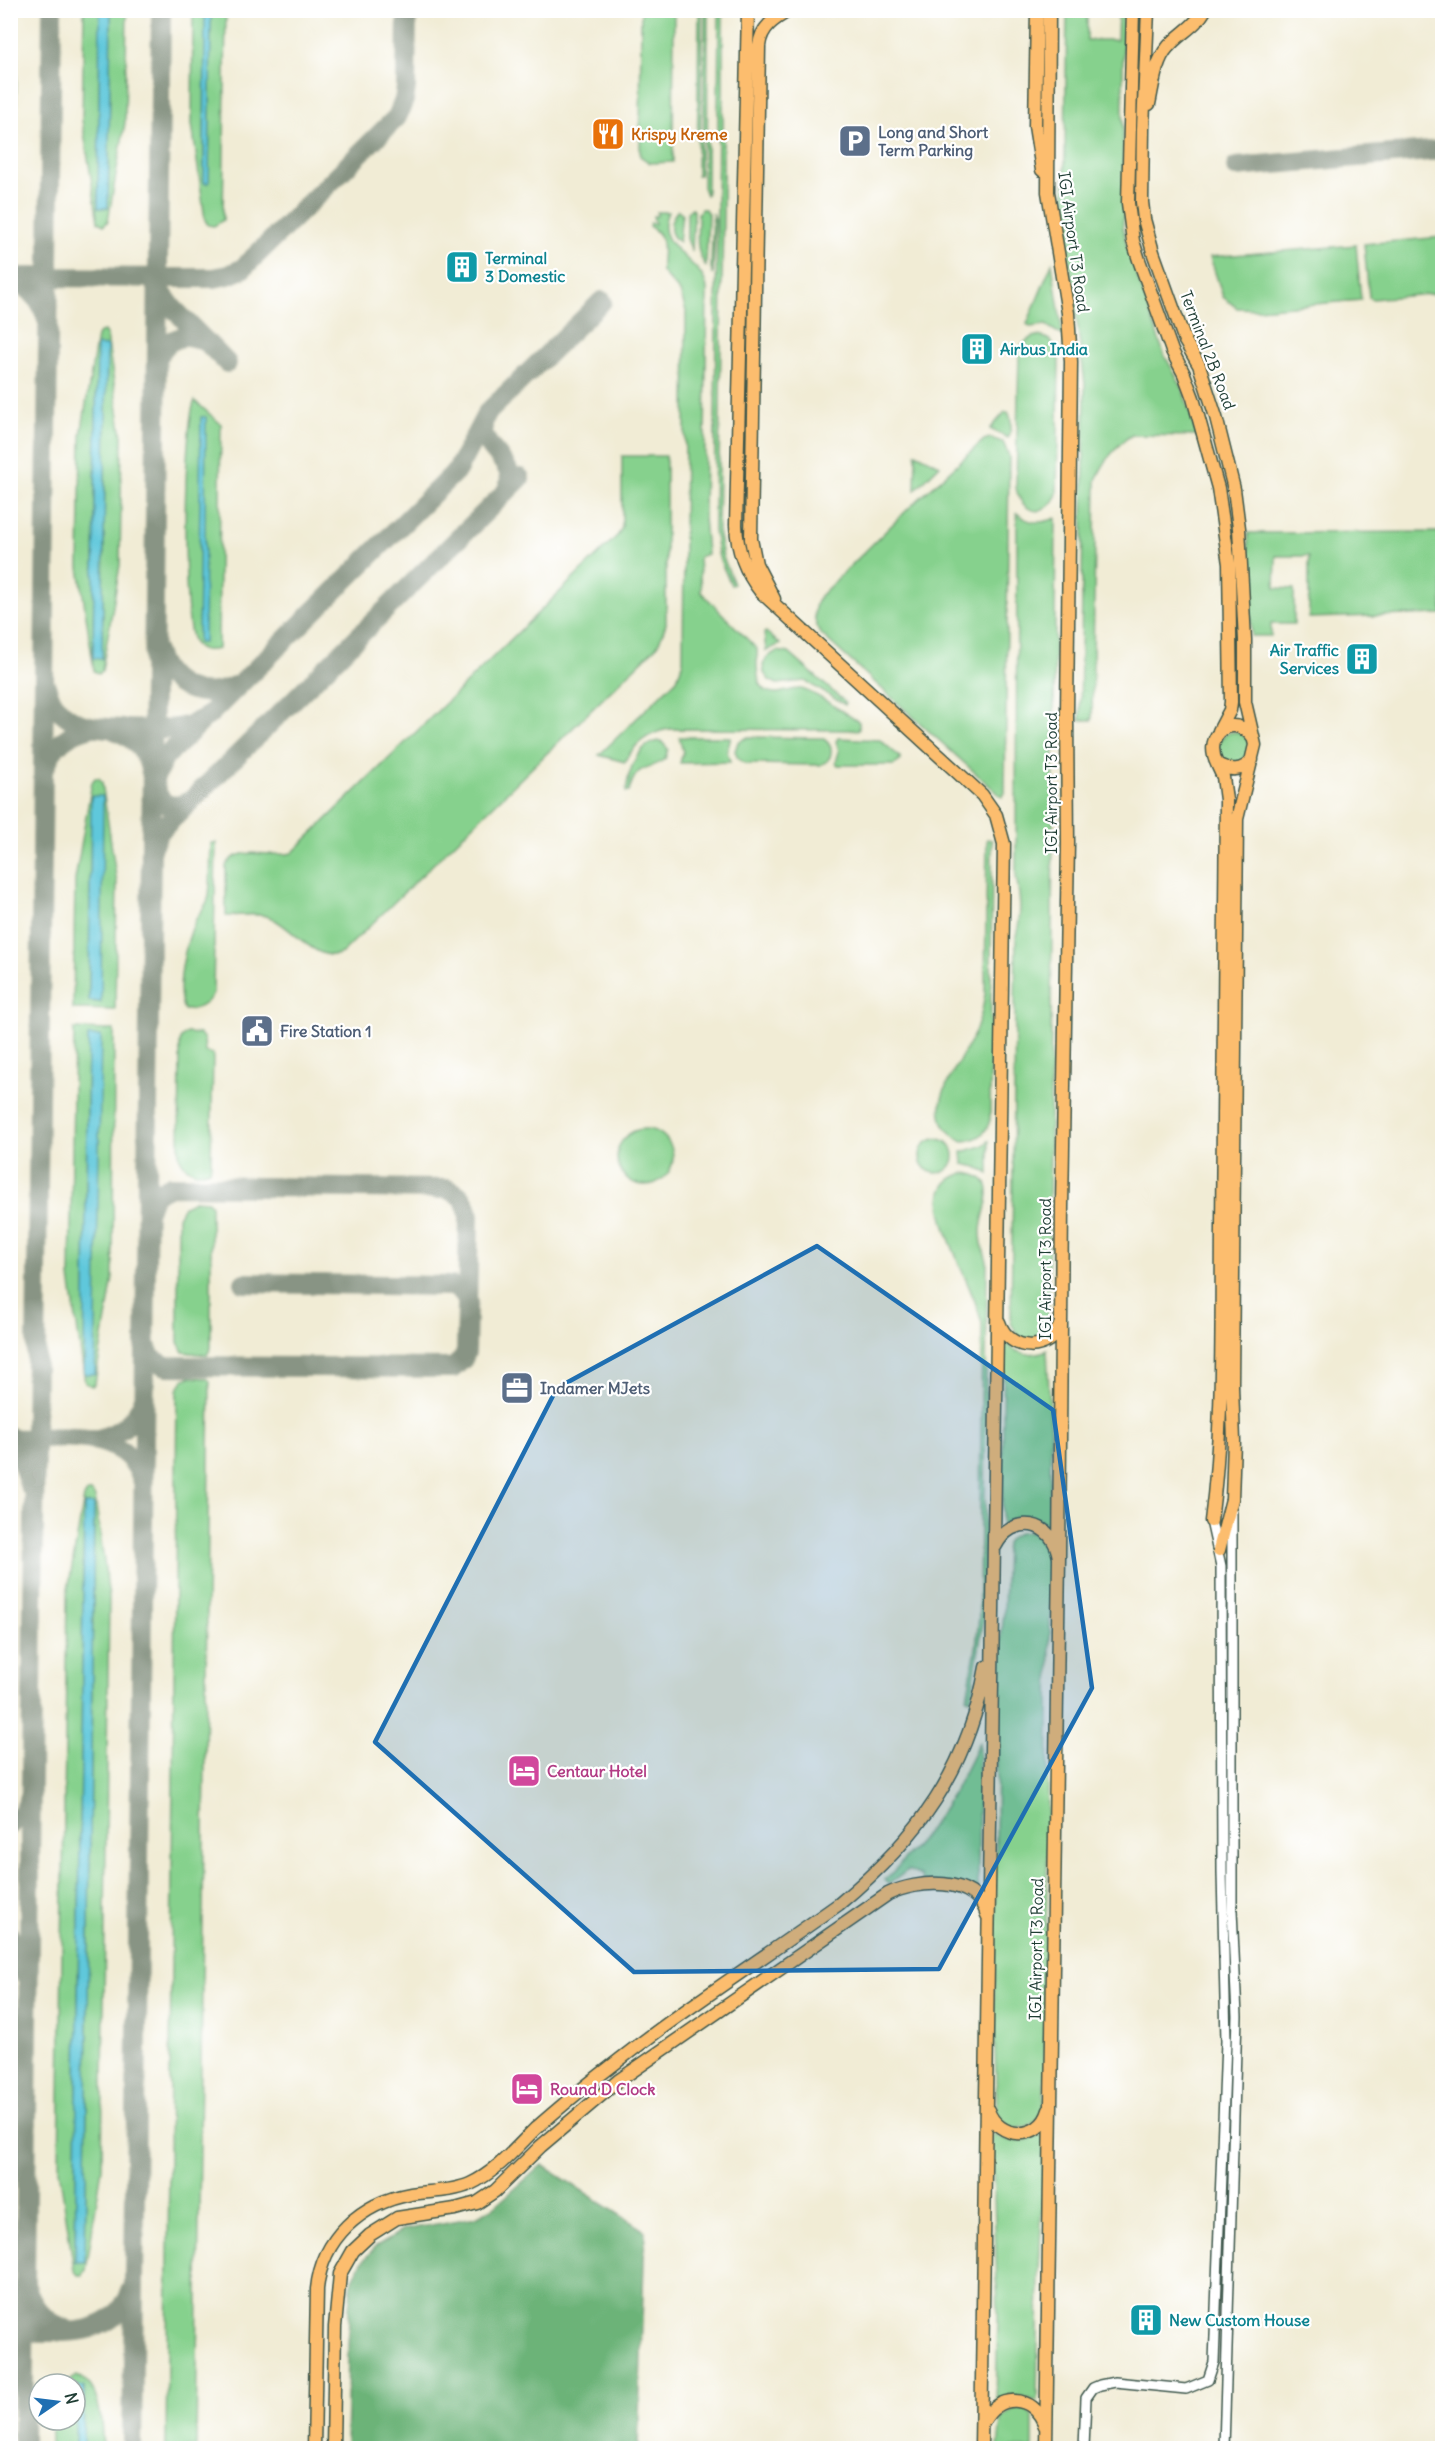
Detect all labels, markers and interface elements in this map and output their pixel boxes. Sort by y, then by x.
restaurant icon: Krispy Kreme [590,116,626,152]
place label: Long and Short Term Parking [878,122,989,161]
parking icon: Long and Short Term Parking [837,123,873,159]
place label: Krispy Kreme [631,124,728,145]
street label: IGI Airport T3 Road [1054,170,1094,314]
place label: Terminal 3 Domestic [485,248,565,286]
building icon: Terminal 3 Domestic [444,249,480,285]
street label: Terminal 2B Road [1176,287,1240,413]
building icon: Airbus India [959,331,995,367]
place label: Airbus India [1000,339,1088,359]
place label: Air Traffic Services [1270,640,1339,678]
building icon: Air Traffic Services [1344,641,1380,677]
street label: IGI Airport T3 Road [1041,712,1061,854]
public building icon: Fire Station 1 [239,1013,275,1049]
place label: Fire Station 1 [280,1021,372,1041]
street label: IGI Airport T3 Road [1035,1198,1055,1340]
office icon: Indamer MJets [499,1370,535,1406]
place label: Indamer MJets [540,1378,650,1398]
hotel icon: Centaur Hotel [506,1753,542,1789]
place label: Centaur Hotel [547,1761,647,1781]
street label: IGI Airport T3 Road [1025,1878,1047,2020]
hotel icon: Round D Clock [509,2071,545,2107]
place label: Round D Clock [550,2079,655,2099]
building icon: New Custom House [1128,2302,1164,2338]
place label: New Custom House [1169,2310,1310,2330]
north arrow [27,2372,87,2432]
text: N [61,2391,83,2406]

